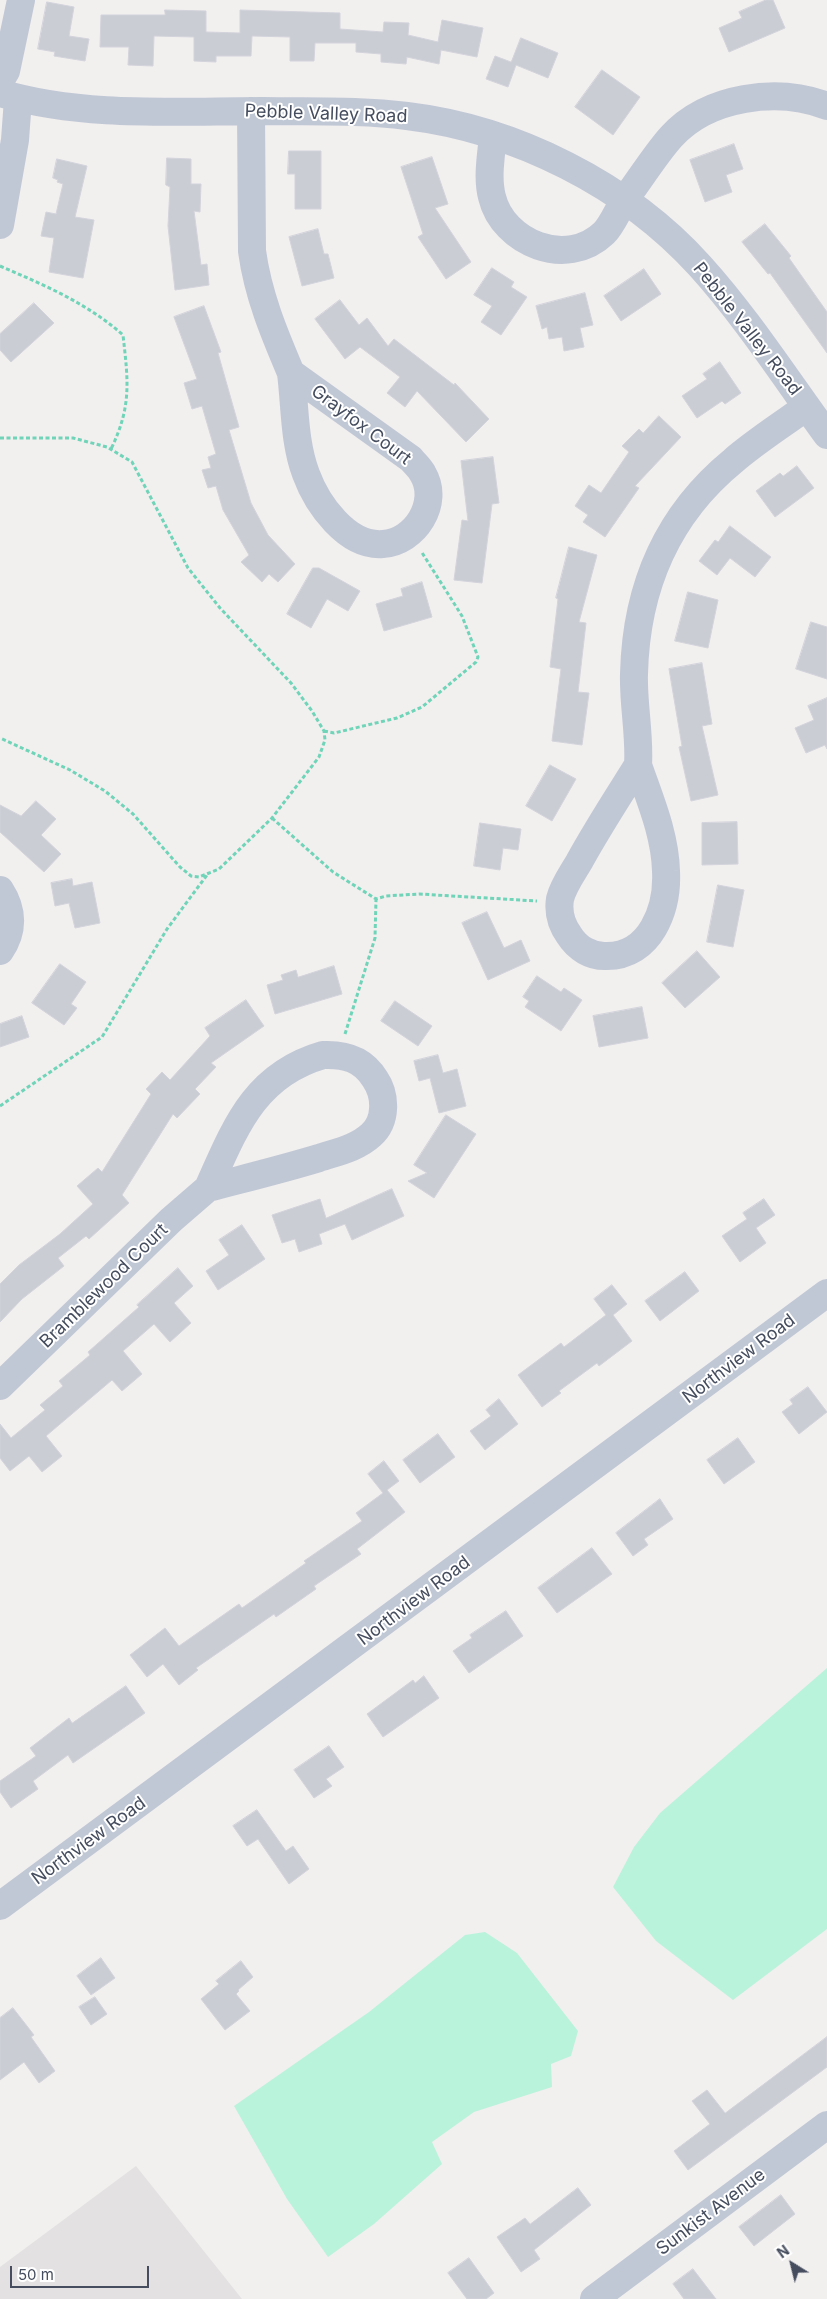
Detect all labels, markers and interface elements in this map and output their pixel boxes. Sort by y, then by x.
street label: Pebble Valley Road [244,100,408,128]
street label: Pebble Valley Road [688,258,806,400]
street label: Grayfox Court [307,380,415,470]
street label: Bramblewood Court [36,1219,172,1353]
street label: Northview Road [678,1310,800,1408]
street label: Northview Road [353,1552,475,1650]
street label: Northview Road [28,1792,150,1890]
street label: Sunkist Avenue [652,2164,770,2260]
north arrow [767,2239,817,2289]
text: N [774,2241,792,2261]
scale bar [12,2256,151,2288]
text: 50 m [18,2265,54,2284]

